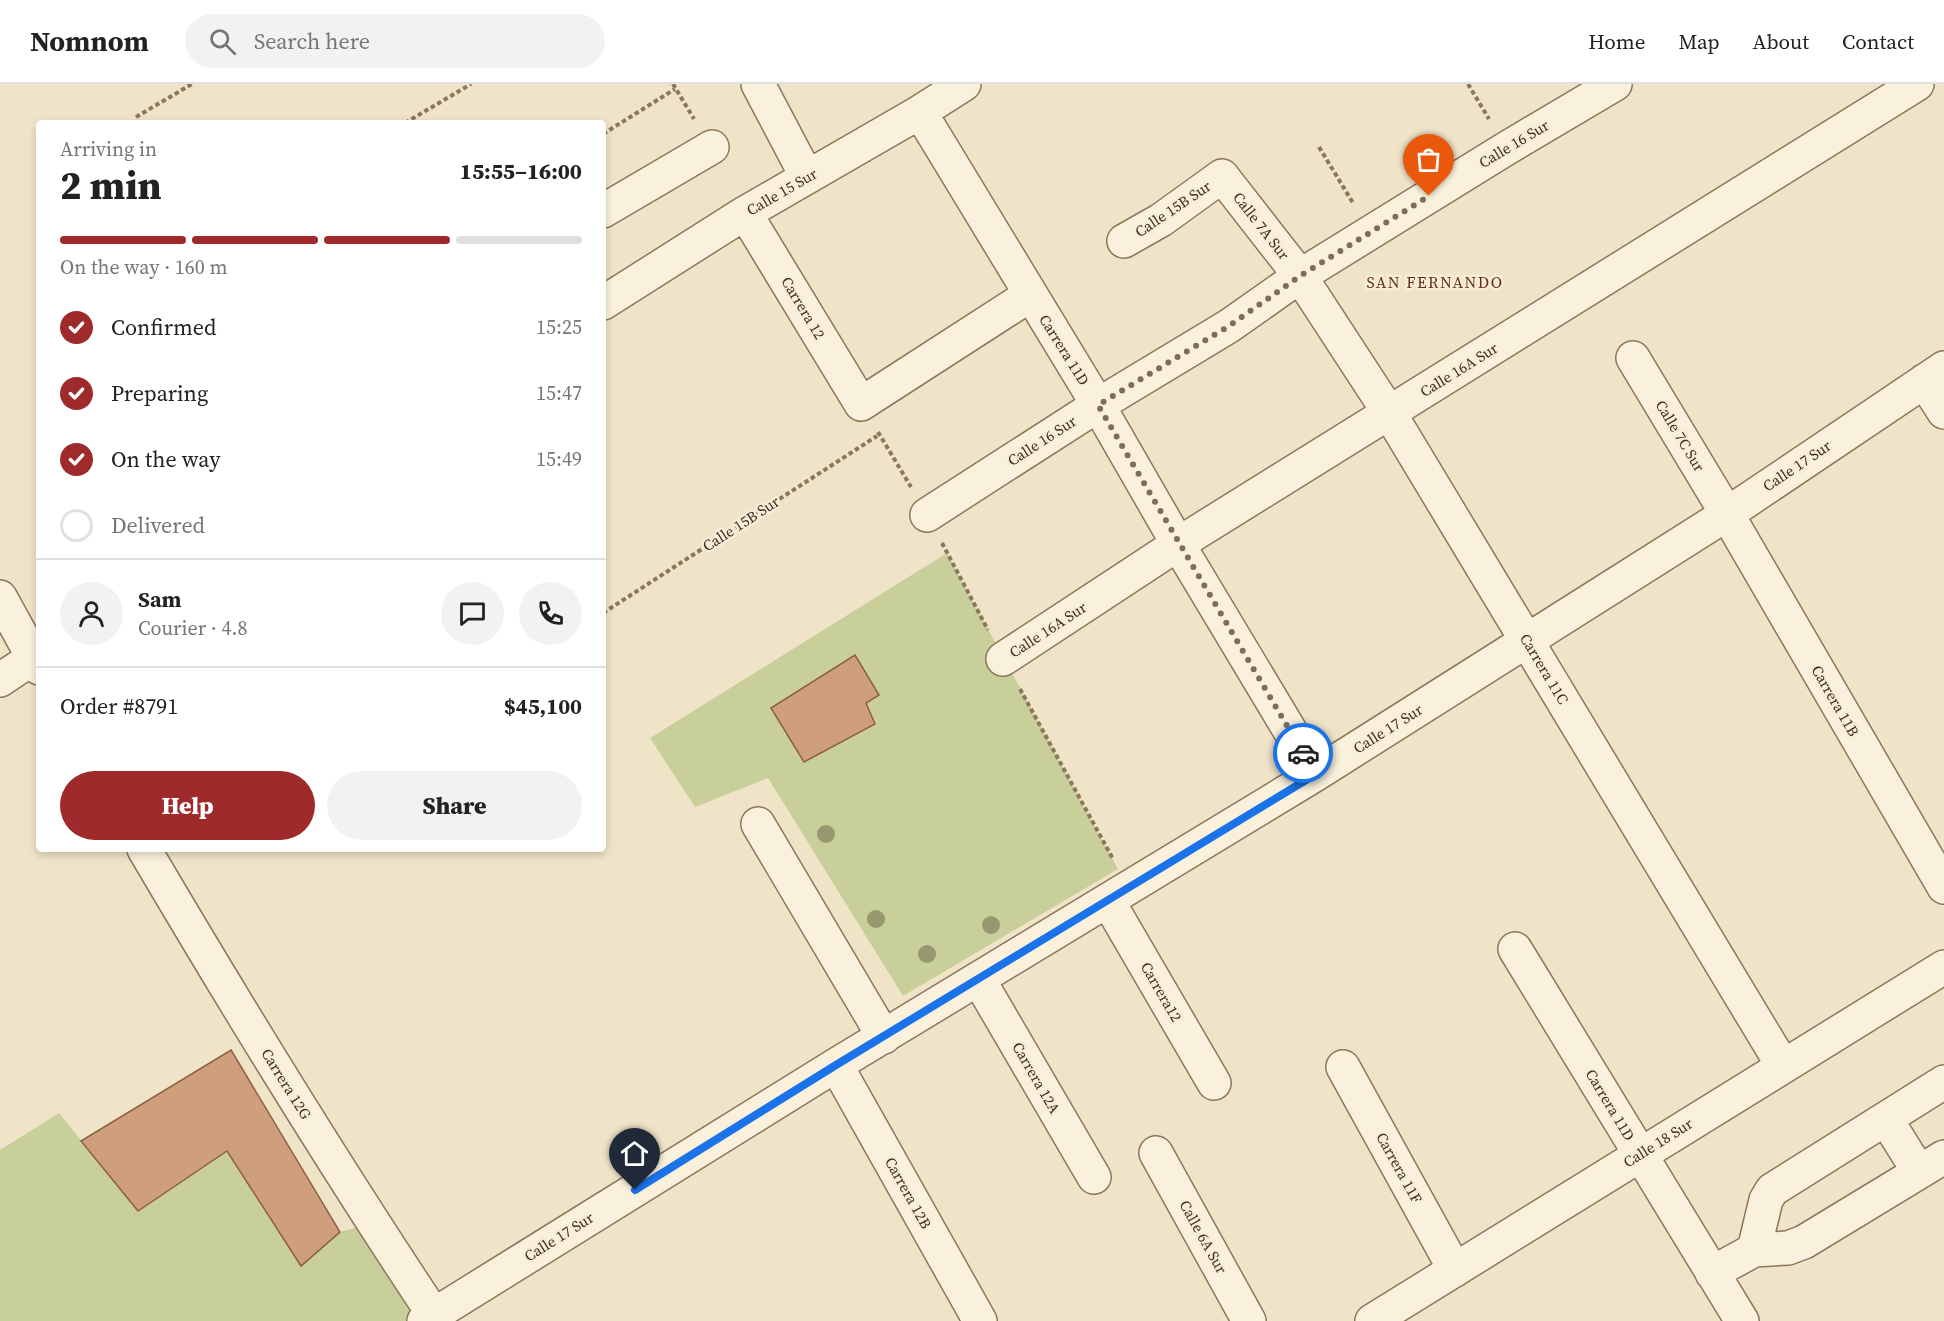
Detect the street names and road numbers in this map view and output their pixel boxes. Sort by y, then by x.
street label: Calle 16 Sur [1475,114,1553,173]
street label: Calle 15 Sur [743,163,821,220]
street label: Calle 15B Sur [1130,175,1215,242]
street label: Calle 7A Sur [1228,187,1295,264]
street label: Carrera 12 [777,273,830,343]
street label: Carrera 11D [1034,310,1095,389]
street label: Calle 16A Sur [1416,337,1502,402]
street label: Calle 7C Sur [1651,396,1710,476]
street label: Calle 16 Sur [1003,410,1081,471]
street label: Calle 17 Sur [1758,435,1836,496]
street label: Calle 15B Sur [698,491,784,556]
street label: Calle 16A Sur [1005,596,1091,662]
street label: Carrera 11C [1515,629,1574,708]
street label: Carrera 11B [1807,661,1864,740]
street label: Calle 17 Sur [1349,699,1427,758]
street label: Carrera12 [1136,958,1187,1026]
street label: Carrera 12A [1007,1038,1065,1117]
street label: Carrera 12G [256,1044,316,1123]
street label: Carrera 11D [1581,1065,1640,1145]
street label: Calle 18 Sur [1619,1113,1697,1172]
street label: Carrera 11F [1371,1128,1428,1207]
street label: Carrera 12B [880,1153,937,1232]
street label: Calle 6A Sur [1175,1196,1233,1278]
street label: Calle 17 Sur [520,1207,598,1266]

